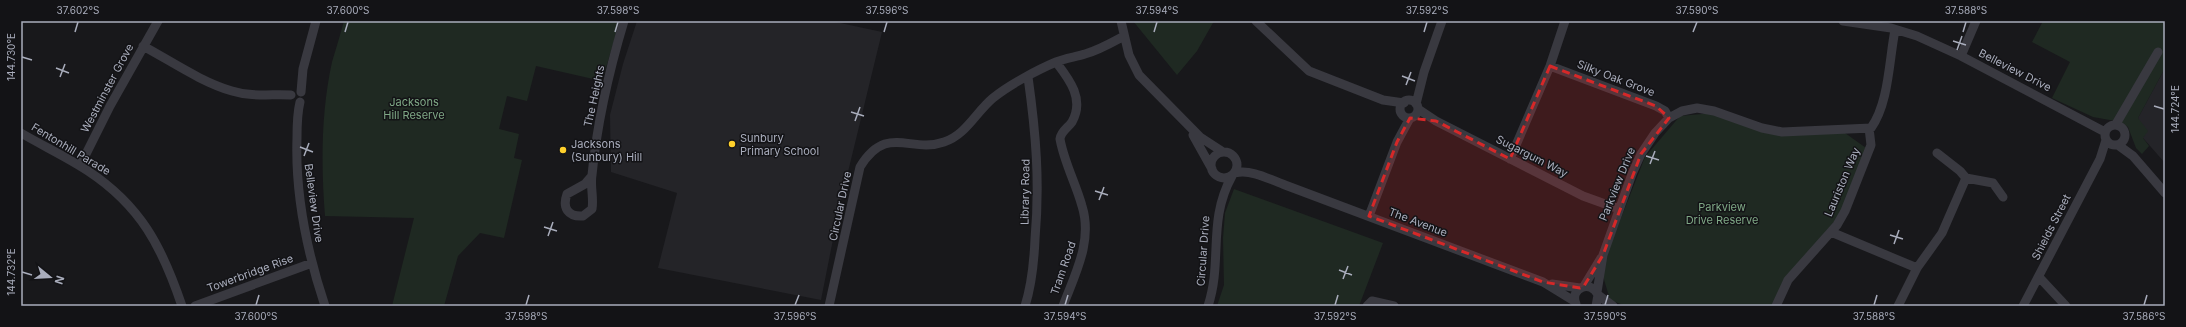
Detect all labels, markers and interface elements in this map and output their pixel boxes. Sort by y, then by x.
text: 37.602°S [57,4,99,16]
text: 37.600°S [326,4,370,16]
text: 37.598°S [597,4,639,16]
text: 37.596°S [866,4,908,16]
text: 37.594°S [1136,4,1178,16]
text: 37.592°S [1406,4,1448,16]
text: 37.590°S [1676,4,1718,16]
text: 37.588°S [1945,4,1987,16]
text: 144.730°E [5,33,17,81]
street label: Westminster Grove [78,41,136,135]
street label: Belleview Drive [1976,46,2054,94]
street label: Silky Oak Grove [1575,57,1657,99]
street label: The Heights [581,64,607,128]
text: 144.724°E [2169,85,2181,133]
park label: Jacksons Hill Reserve [383,95,445,122]
street label: Fentonhill Parade [29,120,113,178]
place label: Sunbury Primary School [740,131,819,158]
street label: Sugargum Way [1494,132,1570,180]
place label: Jacksons (Sunbury) Hill [571,137,642,164]
marker: Sunbury Primary School [727,139,737,149]
marker: Jacksons (Sunbury) Hill [558,145,568,155]
street label: Parkview Drive [1596,145,1638,223]
street label: Lauriston Way [1821,145,1863,219]
street label: Library Road [1017,159,1033,225]
street label: Belleview Drive [302,163,326,243]
street label: Circular Drive [826,170,854,242]
street label: Shields Street [2028,191,2074,262]
park label: Parkview Drive Reserve [1686,200,1758,227]
street label: The Avenue [1387,204,1449,240]
street label: Circular Drive [1194,215,1212,287]
street label: Tram Road [1047,239,1079,297]
text: 144.732°E [5,248,17,296]
street label: Towerbridge Rise [205,251,295,295]
north arrow [30,257,70,297]
text: N [52,274,67,286]
text: 37.600°S [234,310,278,322]
text: 37.598°S [505,310,547,322]
text: 37.596°S [774,310,816,322]
text: 37.594°S [1044,310,1086,322]
text: 37.592°S [1314,310,1356,322]
text: 37.590°S [1584,310,1626,322]
text: 37.588°S [1853,310,1895,322]
text: 37.586°S [2123,310,2165,322]

